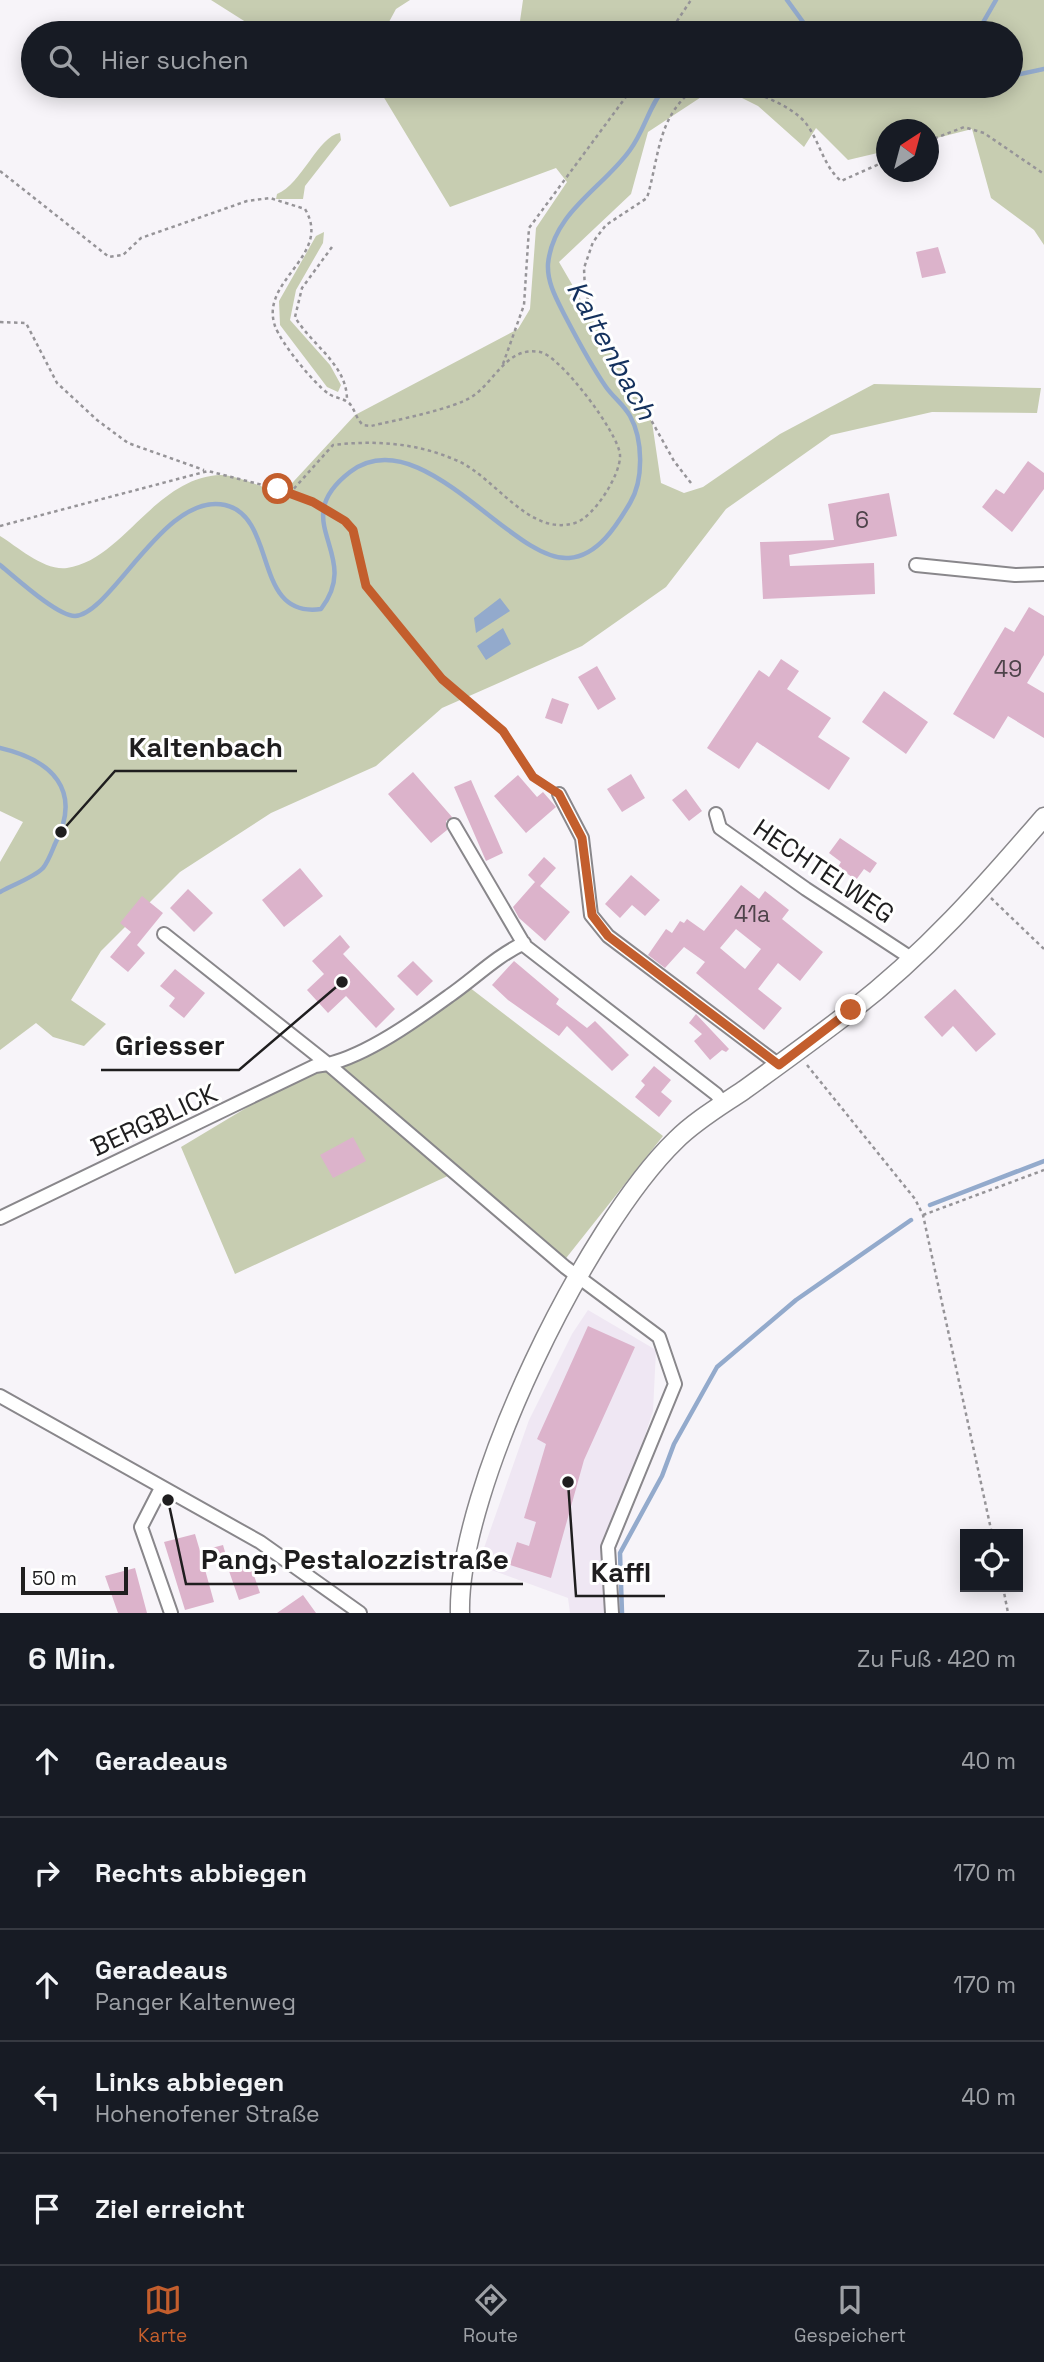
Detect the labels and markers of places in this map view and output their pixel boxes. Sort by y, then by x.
callout: Kaltenbach [115,722,297,771]
callout: Griesser [101,1021,239,1070]
callout: Pang, Pestalozzistraße [186,1535,523,1584]
callout: Kaffl [576,1547,665,1596]

